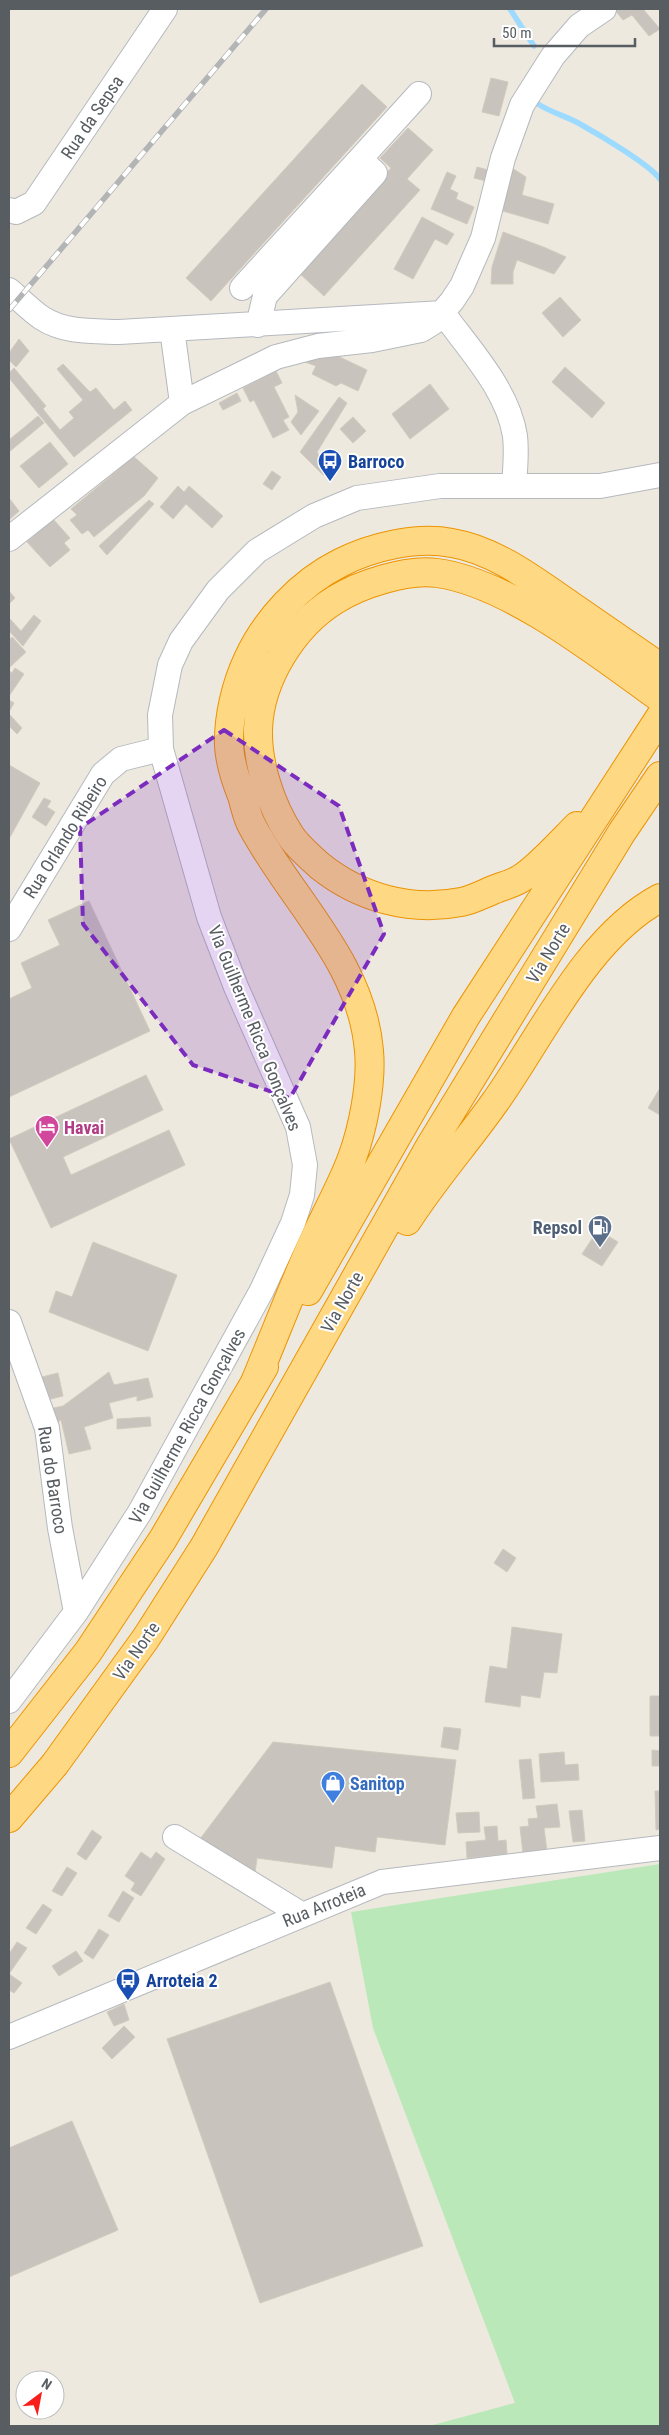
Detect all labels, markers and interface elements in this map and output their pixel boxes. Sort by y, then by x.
scale bar [494,15,635,47]
text: 50 m [502,24,532,42]
street label: Rua da Sepsa [56,71,128,163]
bus stop icon: Barroco [317,448,343,482]
place label: Barroco [348,451,404,472]
street label: Rua Orlando Ribeiro [19,772,111,902]
street label: Via Norte [522,919,574,987]
street label: Via Guilherme Ricca Gonçalves [204,922,306,1134]
hotel icon: Havai [34,1114,60,1148]
place label: Havai [64,1117,104,1138]
fuel station icon: Repsol [587,1214,613,1248]
place label: Repsol [533,1217,582,1238]
street label: Via Norte [316,1268,368,1336]
street label: Via Guilherme Ricca Gonçalves [124,1325,250,1527]
street label: Rua do Barroco [34,1425,72,1535]
street label: Via Norte [108,1618,164,1684]
shop icon: Sanitop [320,1770,346,1804]
place label: Sanitop [350,1773,405,1794]
street label: Rua Arroteia [279,1879,369,1931]
bus stop icon: Arroteia 2 [115,1967,141,2001]
place label: Arroteia 2 [146,1970,218,1991]
north arrow [15,2370,65,2420]
text: N [39,2375,55,2393]

